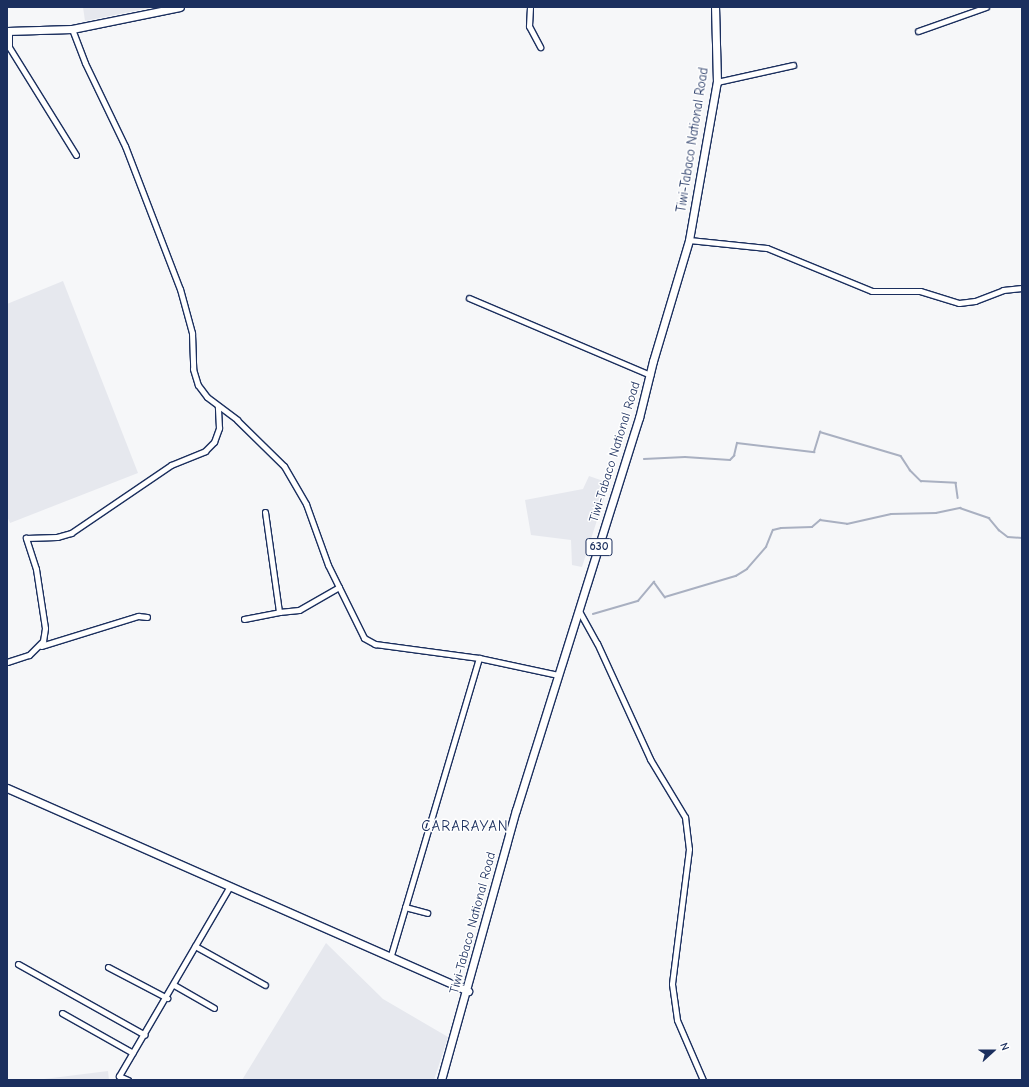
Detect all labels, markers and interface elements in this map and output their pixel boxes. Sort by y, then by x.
street label: Tiwi-Tabaco National Road [674,67,712,213]
street label: Tiwi-Tabaco National Road [586,380,644,524]
road number: 630 [585,537,613,557]
district label: CARARAYAN [421,818,509,836]
street label: Tiwi-Tabaco National Road [447,850,499,996]
north arrow [973,1031,1013,1071]
text: N [997,1041,1012,1052]

